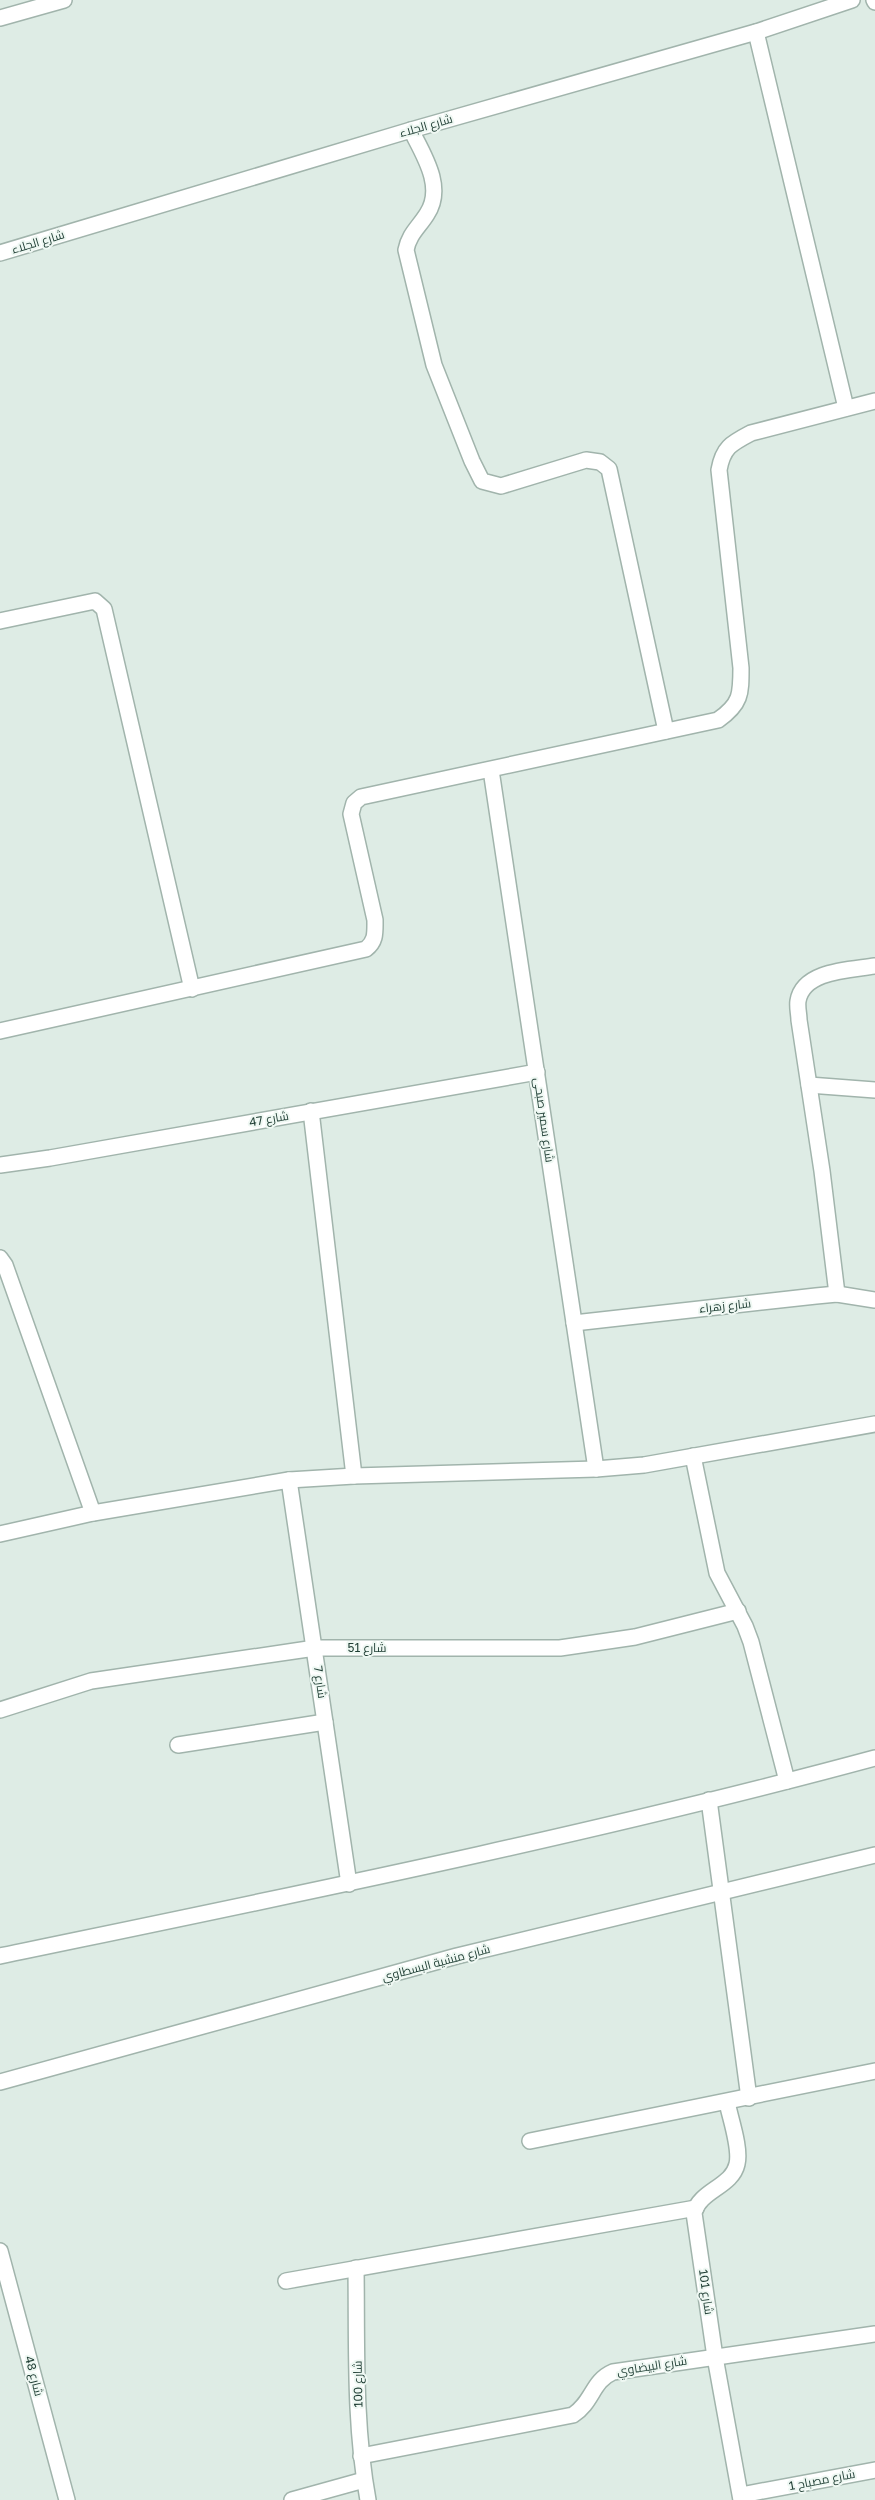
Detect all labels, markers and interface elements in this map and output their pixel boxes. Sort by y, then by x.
street label: شارع الجلاء [398,111,455,141]
street label: شارع الجلاء [10,226,67,258]
street label: شارع سمير صبحى [530,1076,558,1164]
street label: شارع 47 [248,1108,290,1130]
street label: شارع زهراء [698,1295,752,1317]
street label: شارع 51 [347,1640,387,1656]
street label: شارع 7 [310,1665,330,1699]
street label: شارع منشية البسطاوي [380,1941,492,1987]
street label: شارع 101 [695,2268,717,2316]
street label: شارع البيضاوي [616,2353,689,2381]
street label: شارع 48 [21,2354,47,2398]
street label: شارع 100 [350,2360,366,2408]
street label: شارع مصباح 1 [788,2466,857,2494]

